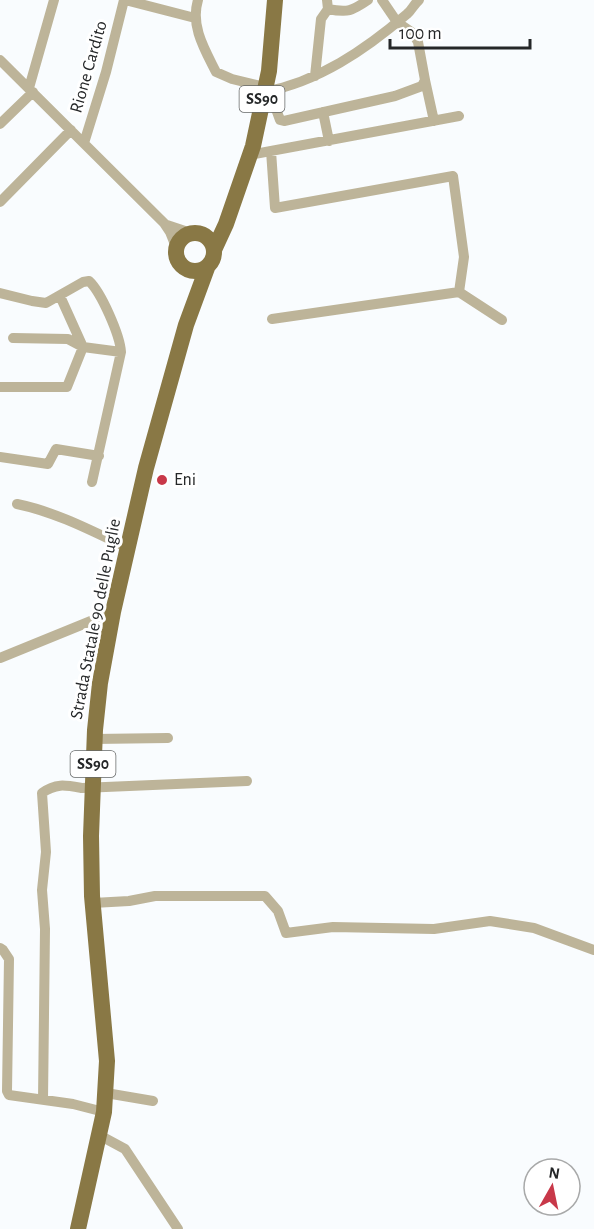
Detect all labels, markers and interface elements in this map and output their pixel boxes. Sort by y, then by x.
scale bar [390,12,530,50]
street label: Rione Cardito [67,19,111,115]
text: 100 m [399,25,442,43]
road number: SS90 [240,86,284,112]
place label: Eni [174,471,196,489]
marker: Eni [155,473,169,487]
street label: Strada Statale 90 delle Puglie [68,517,124,721]
road number: SS90 [70,751,116,777]
north arrow [522,1157,582,1217]
text: N [547,1164,561,1182]

